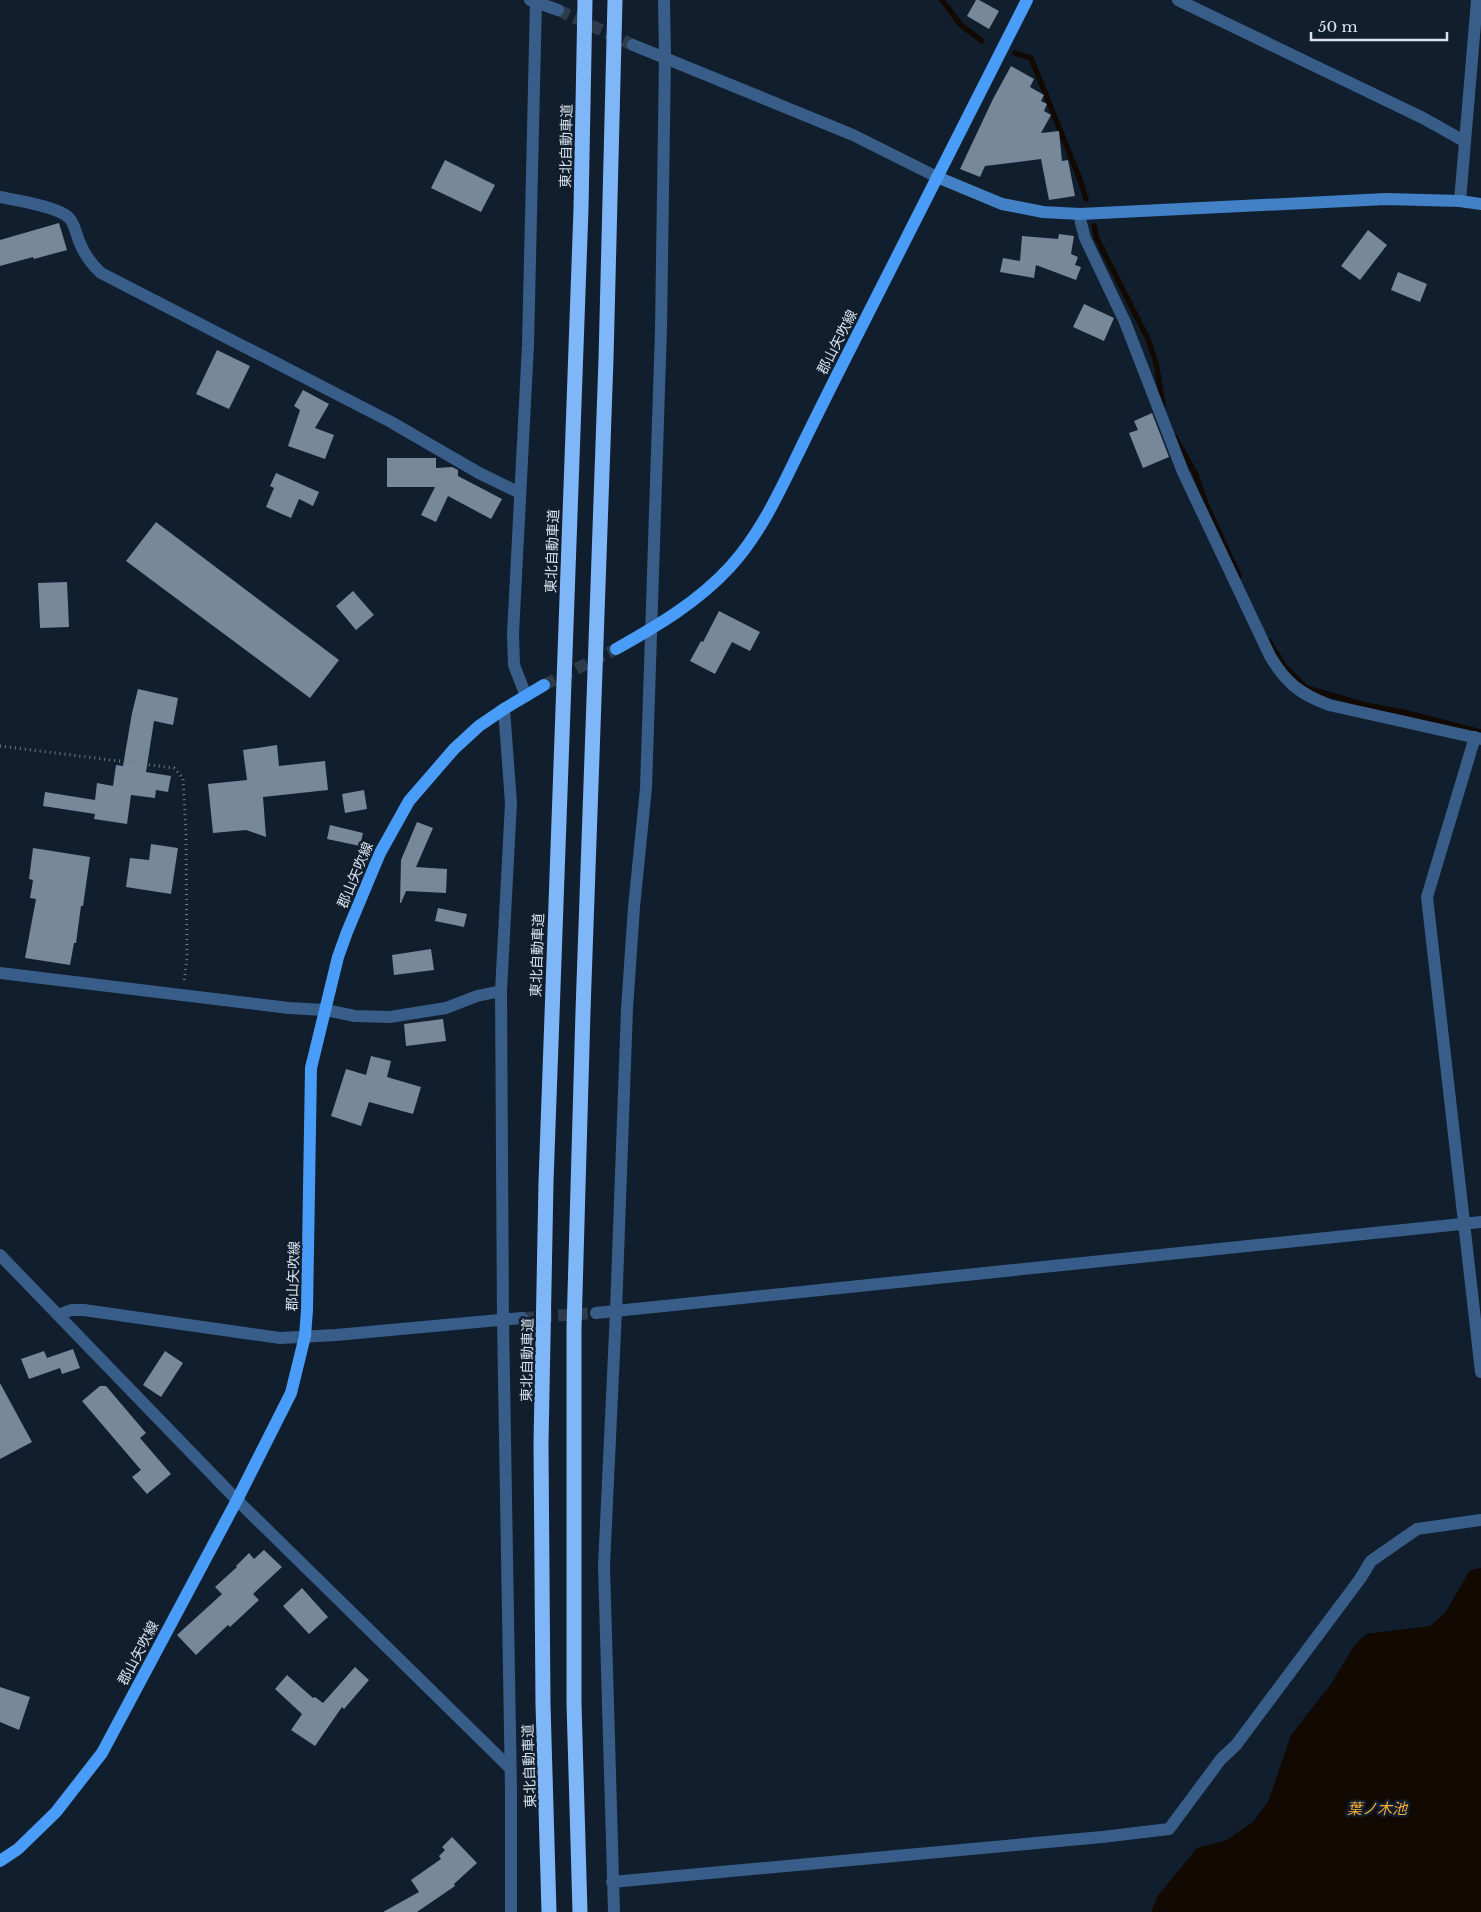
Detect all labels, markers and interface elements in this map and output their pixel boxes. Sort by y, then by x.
scale bar [1311,10,1447,42]
text: 50 m [1318,17,1358,36]
street label: 東北自動車道 [556,104,576,188]
street label: 郡山矢吹線 [813,307,861,377]
street label: 東北自動車道 [542,509,562,593]
street label: 郡山矢吹線 [333,839,377,911]
street label: 東北自動車道 [527,913,547,997]
street label: 郡山矢吹線 [283,1241,303,1311]
street label: 東北自動車道 [517,1318,537,1402]
street label: 郡山矢吹線 [114,1618,162,1688]
street label: 東北自動車道 [519,1724,539,1808]
water label: 葉ノ木池 [1347,1799,1409,1818]

